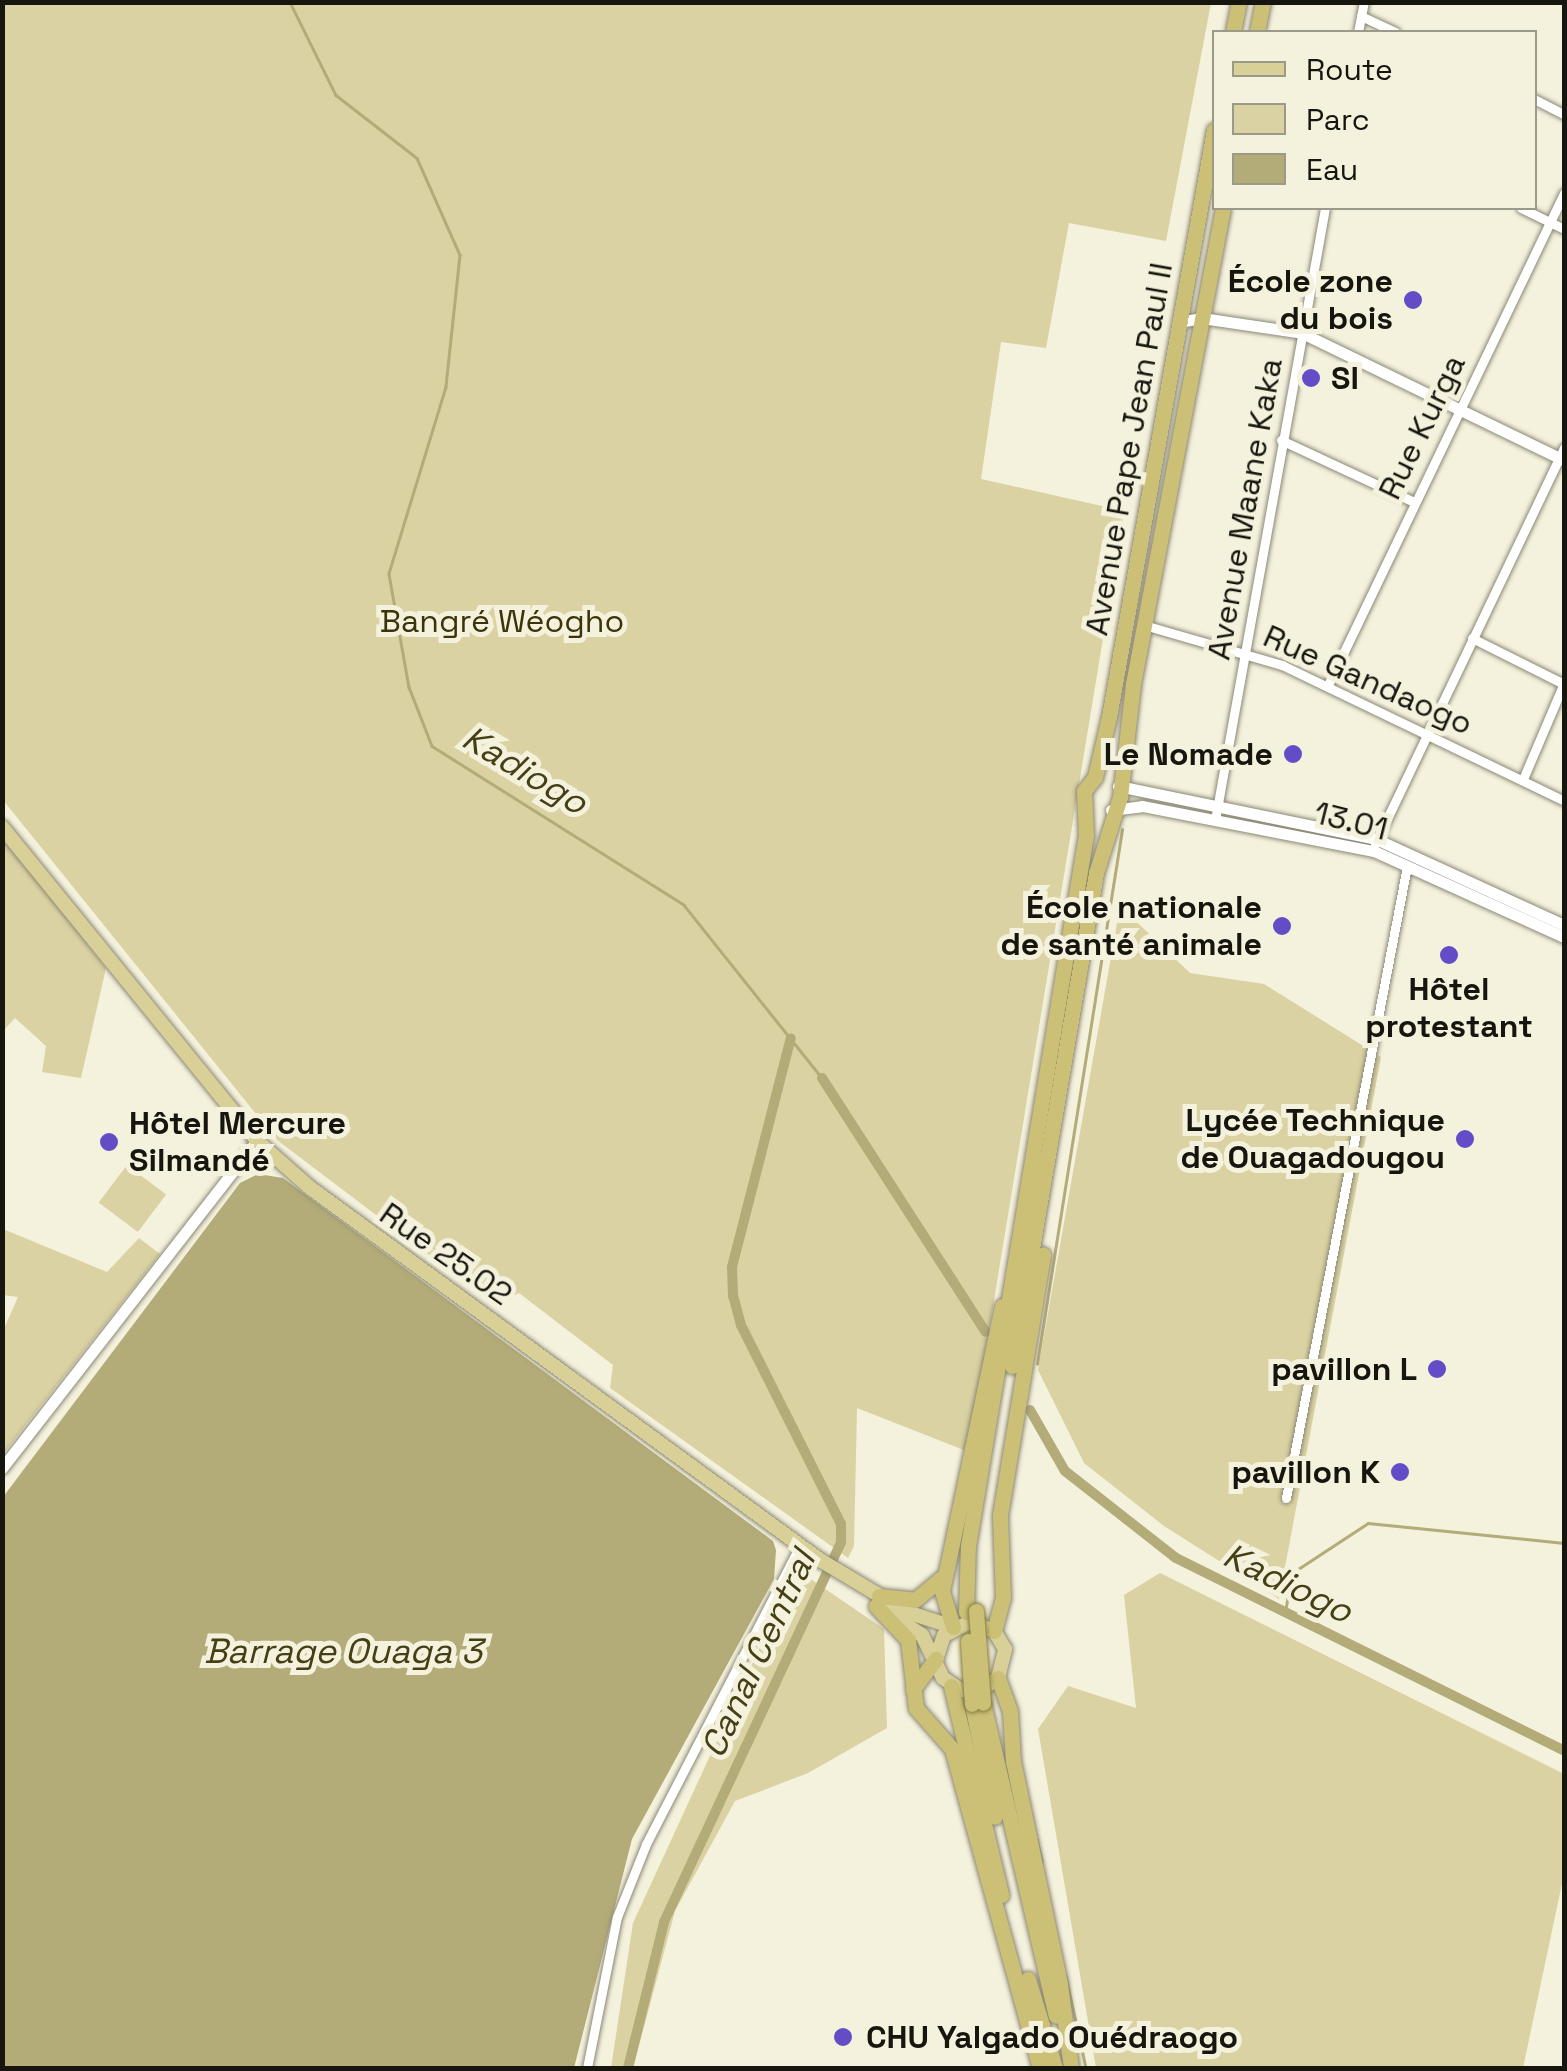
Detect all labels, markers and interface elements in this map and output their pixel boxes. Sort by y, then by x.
legend [1212,30,1537,210]
text: Route [1306,50,1393,89]
text: Parc [1306,100,1370,139]
text: Eau [1306,150,1358,189]
street label: Avenue Pape Jean Paul II [1077,260,1181,638]
place label: École zone du bois [1228,263,1393,338]
marker: École zone du bois [1402,289,1424,311]
street label: Rue Kurga [1371,348,1473,506]
street label: Avenue Maane Kaka [1200,355,1290,663]
place label: SI [1331,359,1359,397]
marker: SI [1300,367,1322,389]
park label: Bangré Wéogho [380,602,624,640]
street label: Rue Gandaogo [1258,617,1478,743]
water label: Kadiogo [455,717,595,823]
place label: Le Nomade [1104,735,1273,773]
marker: Le Nomade [1282,743,1304,765]
street label: 13.01 [1310,793,1392,849]
place label: École nationale de santé animale [1000,889,1262,964]
marker: École nationale de santé animale [1271,915,1293,937]
marker: Hôtel protestant [1438,944,1460,966]
place label: Hôtel protestant [1365,971,1533,1046]
place label: Lycée Technique de Ouagadougou [1180,1102,1445,1177]
place label: Hôtel Mercure Silmandé [129,1105,346,1180]
marker: Lycée Technique de Ouagadougou [1454,1128,1476,1150]
marker: Hôtel Mercure Silmandé [98,1131,120,1153]
street label: Rue 25.02 [372,1194,520,1314]
place label: pavillon L [1271,1350,1417,1388]
marker: pavillon L [1426,1358,1448,1380]
place label: pavillon K [1231,1453,1380,1491]
marker: pavillon K [1389,1461,1411,1483]
water label: Kadiogo [1217,1534,1359,1632]
water label: Canal Central [692,1544,824,1764]
water label: Barrage Ouaga 3 [204,1630,482,1672]
place label: CHU Yalgado Ouédraogo [866,2018,1239,2056]
marker: CHU Yalgado Ouédraogo [830,2024,856,2050]

